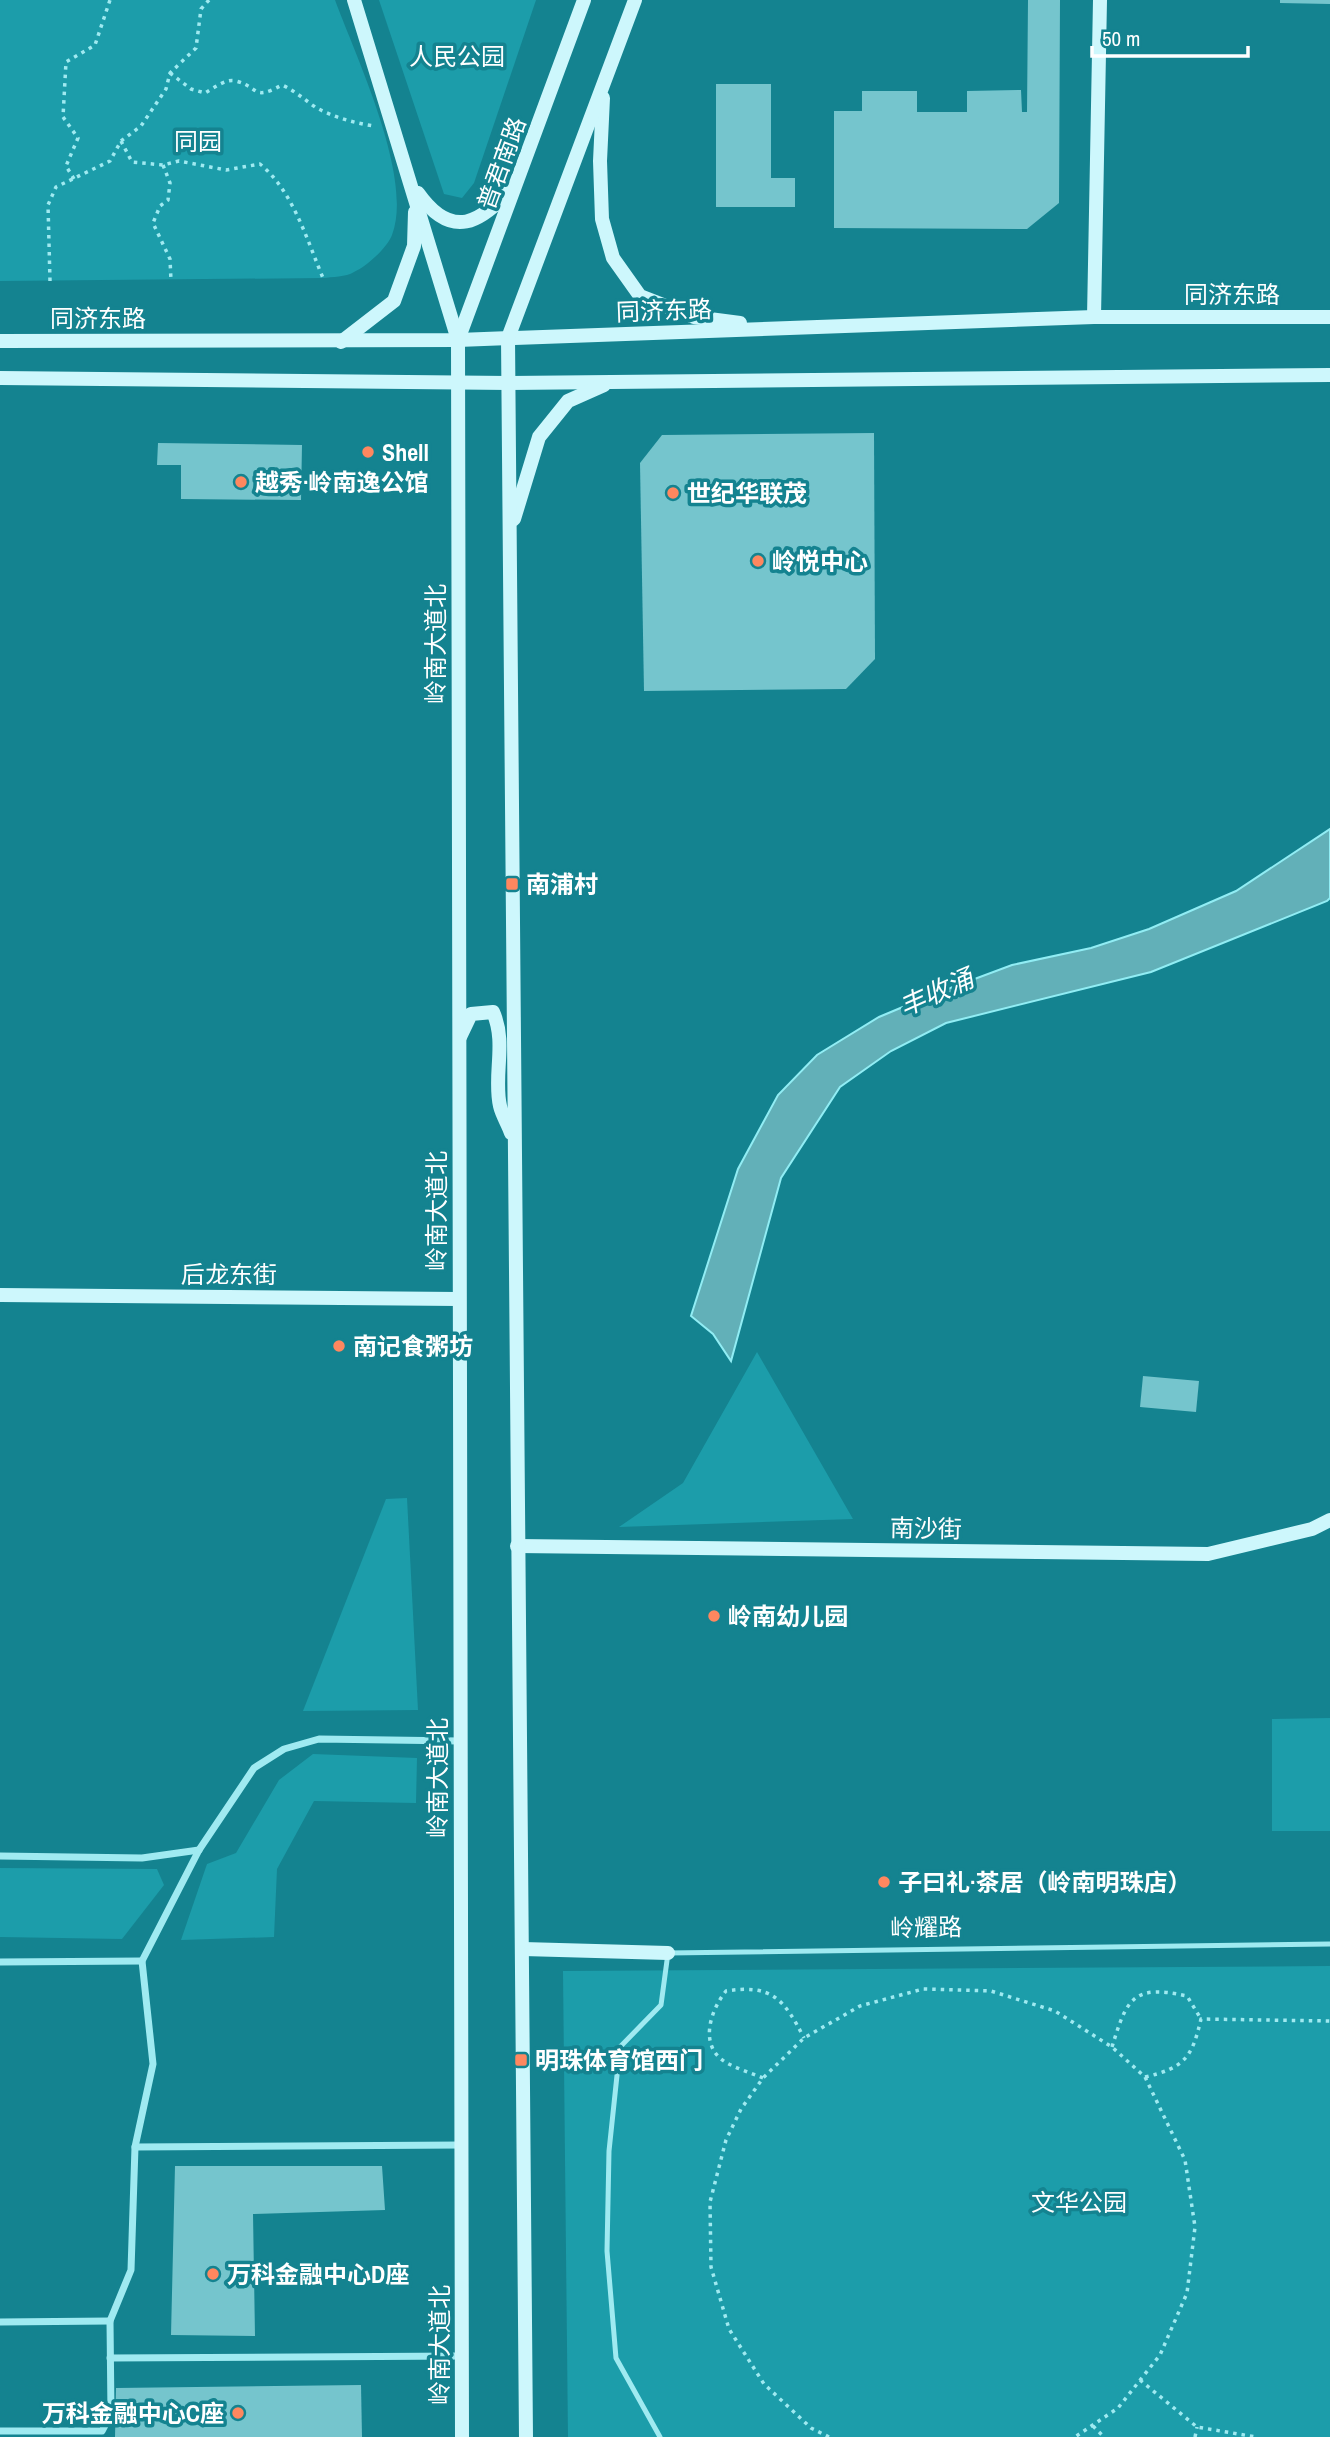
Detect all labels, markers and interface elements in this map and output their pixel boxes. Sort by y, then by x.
scale bar [1092,14,1248,58]
text: 50 m [1102,24,1140,53]
park label: 人民公园 [409,40,505,72]
street label: 普君南路 [470,112,532,214]
park label: 同园 [174,125,222,157]
street label: 同济东路 [1184,278,1280,310]
street label: 同济东路 [615,292,713,328]
street label: 同济东路 [50,302,146,334]
place label: Shell [382,436,429,468]
marker: Shell [360,444,376,460]
place label: 越秀·岭南逸公馆 [255,466,428,498]
marker: 越秀·岭南逸公馆 [233,474,249,490]
place label: 世纪华联茂 [687,477,807,509]
marker: 世纪华联茂 [665,485,681,501]
place label: 岭悦中心 [772,545,868,577]
marker: 岭悦中心 [750,553,766,569]
street label: 岭南大道北 [419,584,451,704]
place label: 南浦村 [526,868,598,900]
marker: 南浦村 [504,876,520,892]
water label: 丰收涌 [893,959,981,1024]
street label: 岭南大道北 [420,1151,452,1271]
street label: 后龙东街 [181,1258,277,1290]
place label: 南记食粥坊 [353,1330,473,1362]
marker: 南记食粥坊 [331,1338,347,1354]
street label: 南沙街 [890,1511,962,1545]
place label: 岭南幼儿园 [728,1600,848,1632]
marker: 岭南幼儿园 [706,1608,722,1624]
street label: 岭南大道北 [421,1718,453,1838]
place label: 子曰礼·茶居（岭南明珠店） [898,1866,1191,1898]
marker: 子曰礼·茶居（岭南明珠店） [876,1874,892,1890]
street label: 岭耀路 [890,1910,962,1944]
place label: 明珠体育馆西门 [535,2044,703,2076]
marker: 明珠体育馆西门 [513,2052,529,2068]
park label: 文华公园 [1031,2186,1127,2218]
place label: 万科金融中心D座 [227,2258,409,2290]
marker: 万科金融中心D座 [205,2266,221,2282]
street label: 岭南大道北 [423,2285,455,2405]
place label: 万科金融中心C座 [42,2397,224,2429]
marker: 万科金融中心C座 [230,2405,246,2421]

